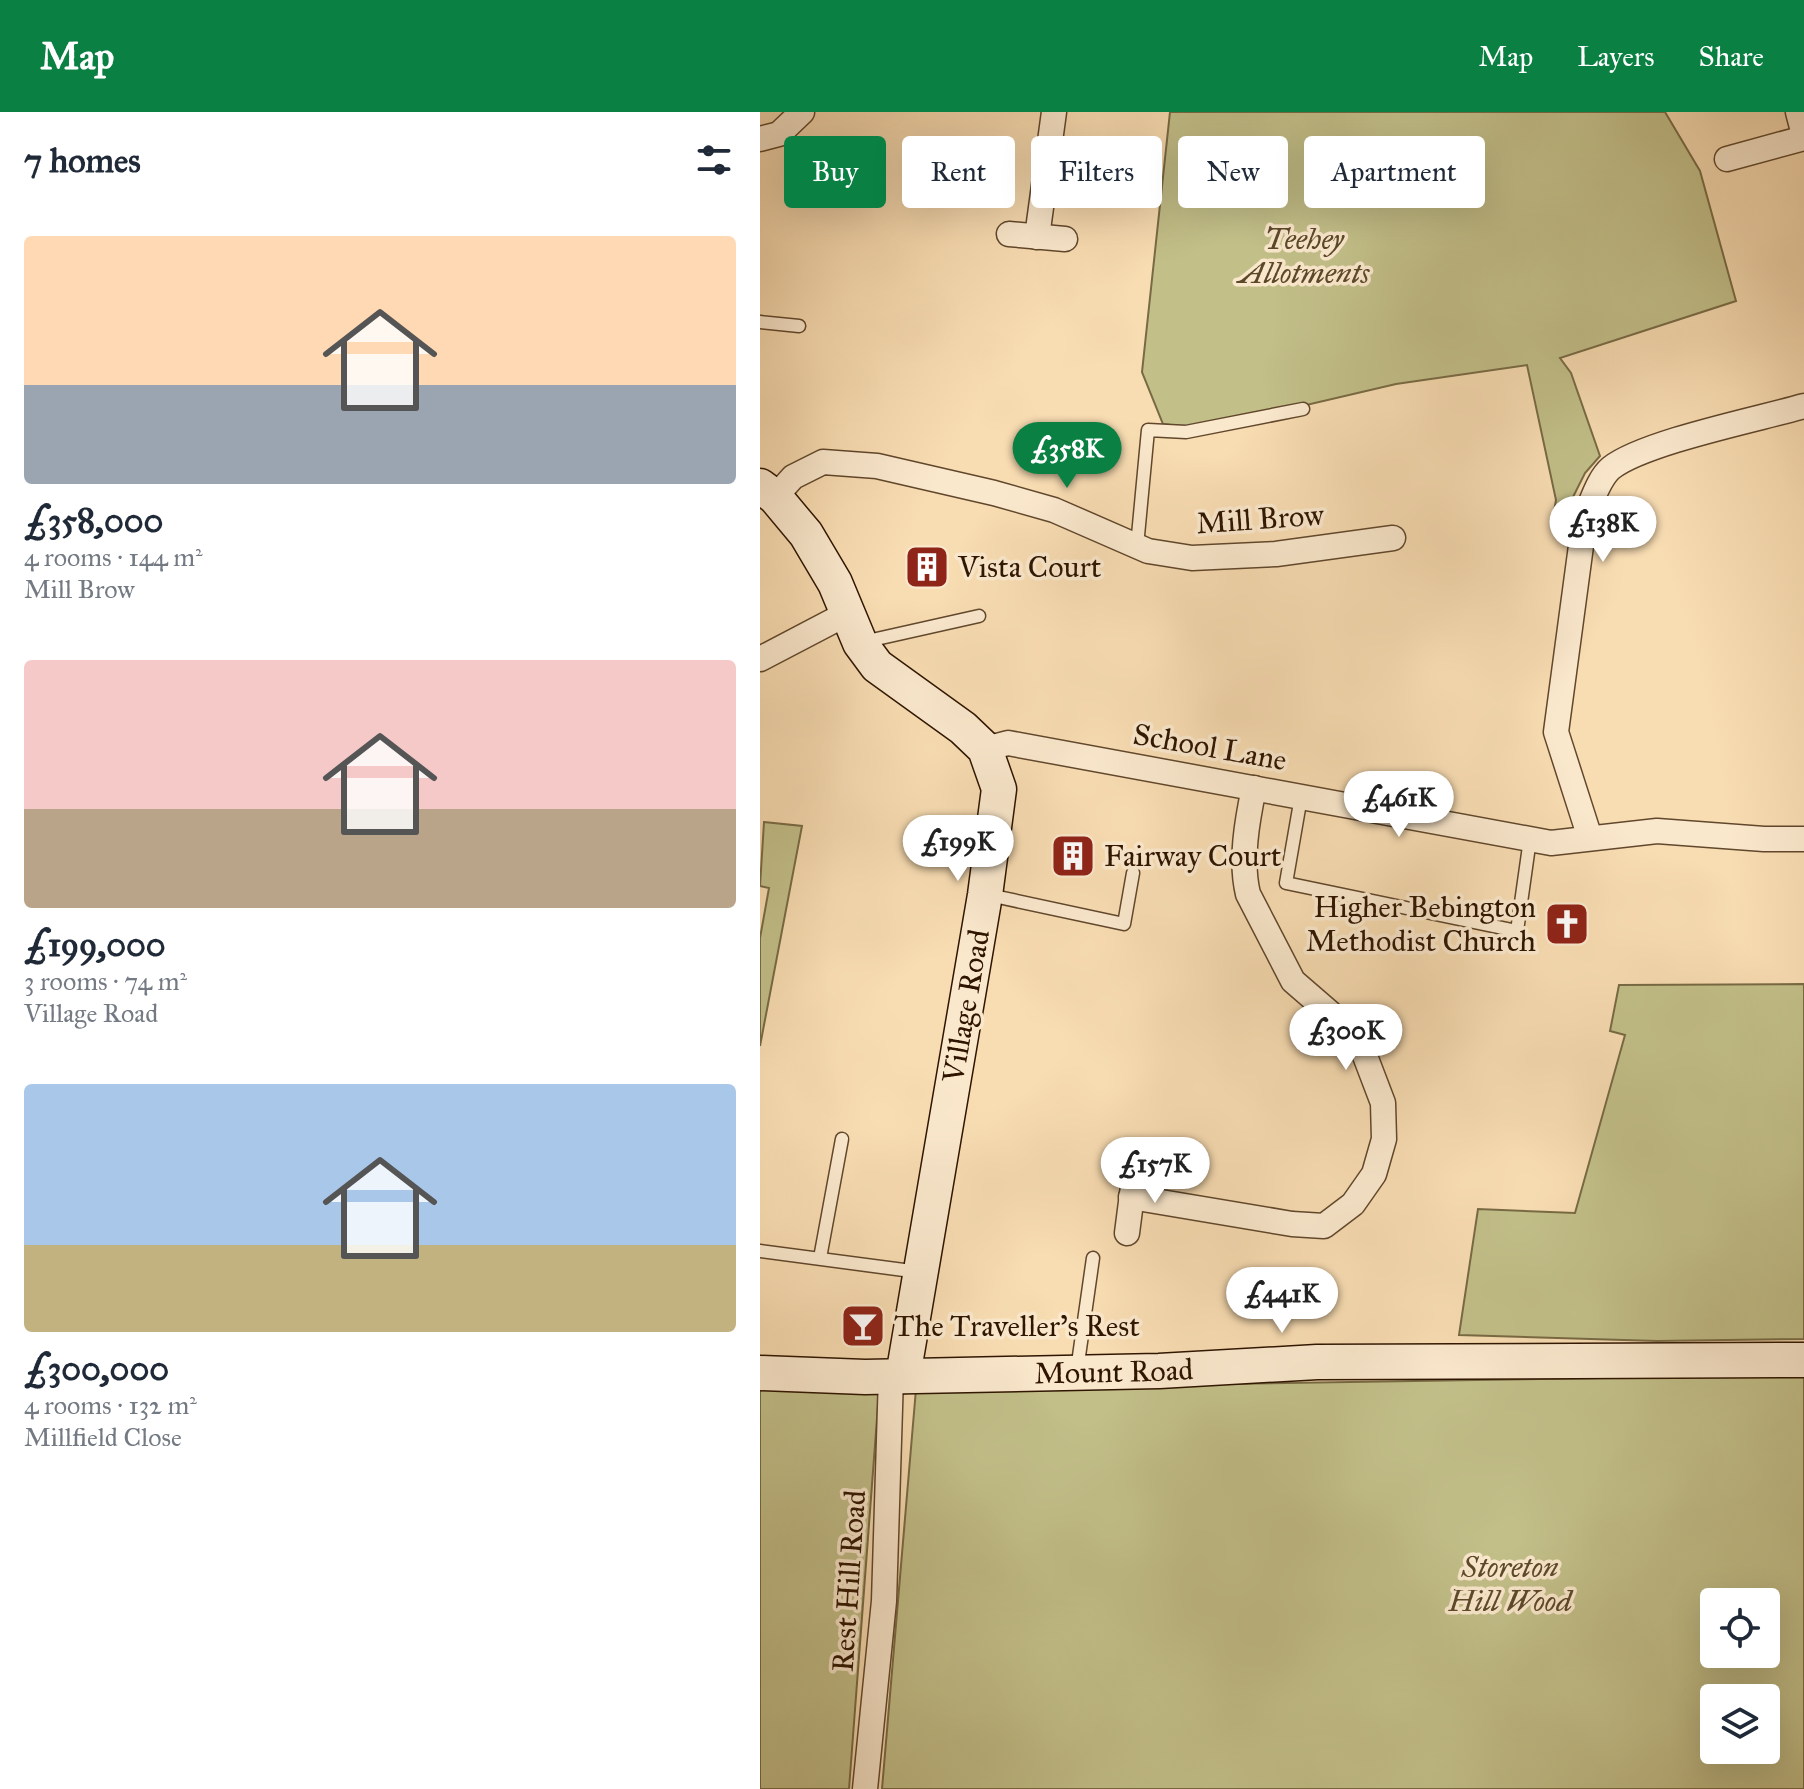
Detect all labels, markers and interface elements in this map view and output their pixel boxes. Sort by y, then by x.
text: Map [40,33,114,79]
text: Map [1478,39,1533,74]
text: Layers [1577,39,1655,74]
text: Share [1699,39,1764,74]
chip: Buy [784,136,886,208]
chip: Rent [902,136,1015,208]
chip: Filters [1031,136,1162,208]
chip: New [1178,136,1288,208]
chip: Apartment [1304,136,1485,208]
icon: filters [692,138,736,182]
text: 7 homes [24,140,141,181]
park label: Teehey Allotments [1236,221,1371,291]
icon: home [308,288,452,432]
pin: £358K [1011,422,1123,490]
text: £358K [1031,432,1103,464]
pin: £138K [1547,496,1659,564]
street label: Mill Brow [1195,497,1326,541]
text: £358,000 [24,500,163,541]
text: £138K [1567,506,1639,538]
text: 4 rooms · 144 m² [24,541,203,573]
building icon: Vista Court [903,543,951,591]
place label: Vista Court [957,549,1102,585]
text: Mill Brow [24,573,135,605]
icon: home [308,712,452,856]
street label: School Lane [1130,716,1290,778]
pin: £461K [1343,771,1455,839]
text: £461K [1362,781,1436,813]
pin: £199K [902,815,1014,883]
text: £199K [921,825,995,857]
building icon: Fairway Court [1049,832,1097,880]
place label: Fairway Court [1104,838,1282,874]
place label: Higher Bebington Methodist Church [1306,889,1536,959]
church icon: Higher Bebington Methodist Church [1543,900,1591,948]
text: £199,000 [24,924,166,965]
street label: Village Road [935,927,997,1086]
text: 3 rooms · 74 m² [24,965,187,997]
text: Village Road [24,997,158,1029]
pin: £300K [1290,1004,1402,1072]
text: £300K [1307,1014,1385,1046]
icon: home [308,1136,452,1280]
pin: £157K [1099,1137,1211,1205]
text: £157K [1119,1147,1191,1179]
pin: £441K [1226,1267,1338,1335]
text: £441K [1244,1277,1320,1309]
bar icon: The Traveller's Rest [839,1302,887,1350]
place label: The Traveller's Rest [894,1308,1140,1344]
text: £300,000 [24,1348,169,1389]
street label: Mount Road [1034,1351,1194,1392]
text: 4 rooms · 132 m² [24,1389,197,1421]
text: Millfield Close [24,1421,182,1453]
street label: Rest Hill Road [825,1489,873,1673]
park label: Storeton Hill Wood [1447,1549,1574,1619]
map controls [1700,1588,1780,1764]
button: locate [1700,1588,1780,1668]
button: layers [1700,1684,1780,1764]

